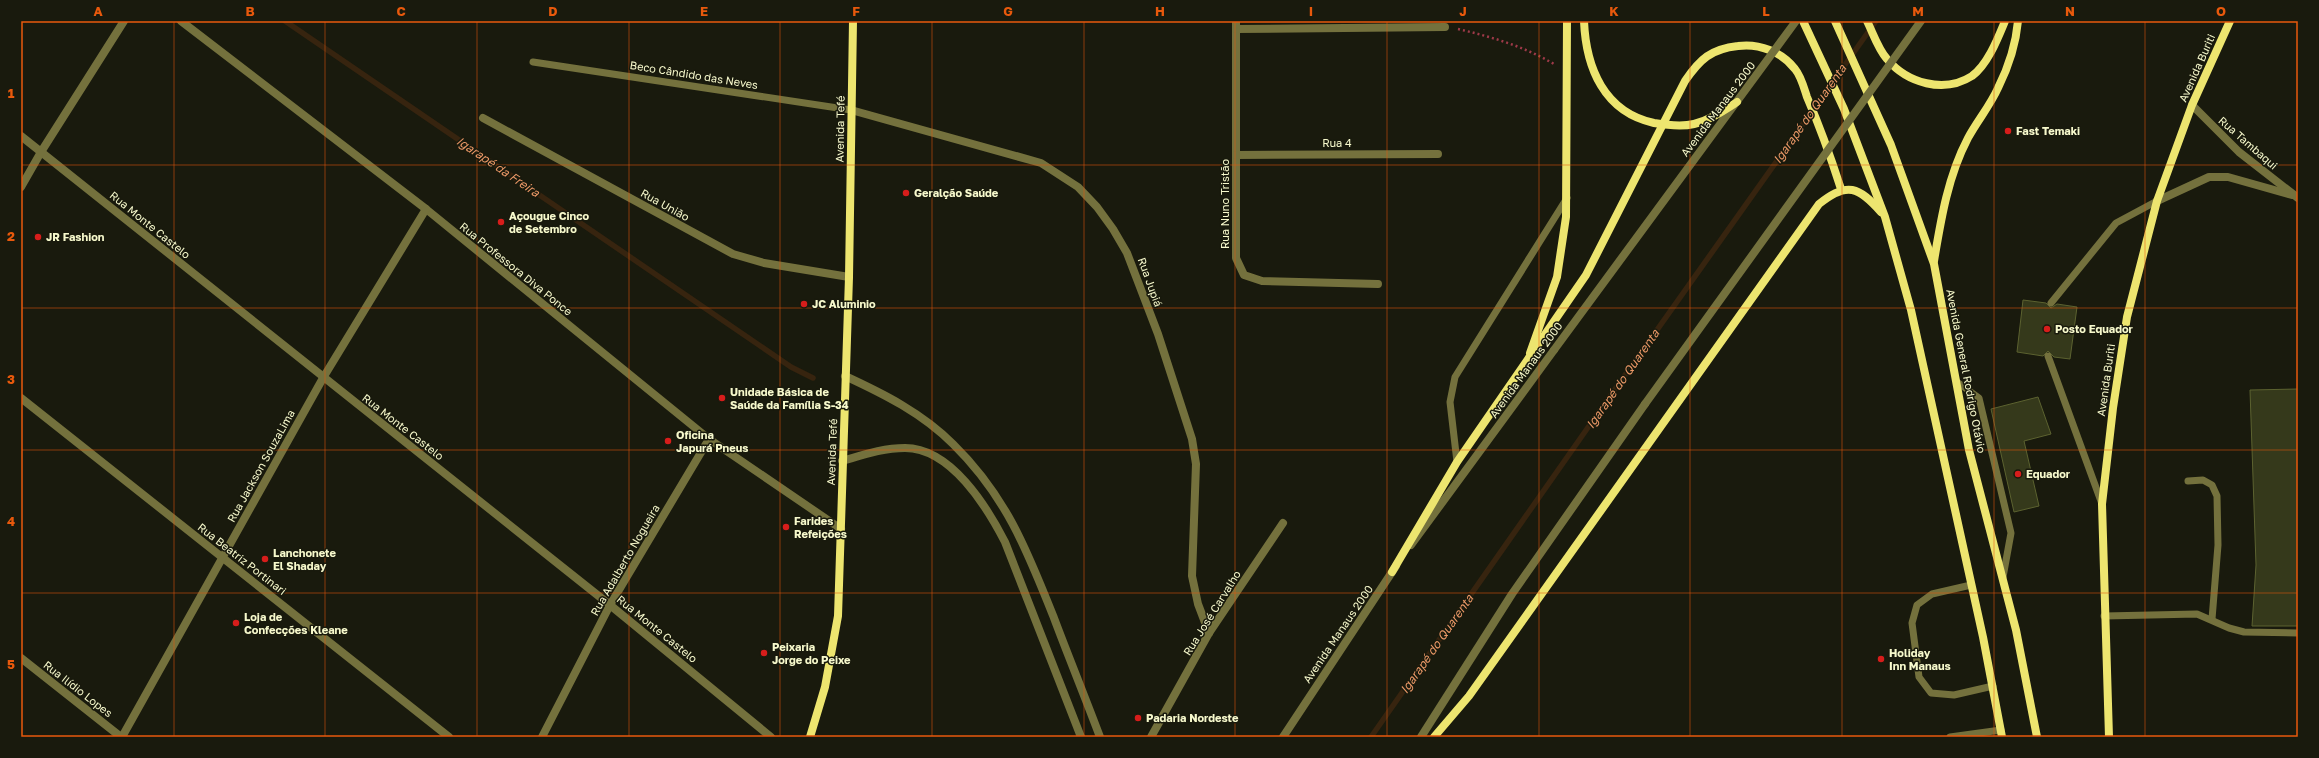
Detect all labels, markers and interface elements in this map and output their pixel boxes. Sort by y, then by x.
text: A [93,3,103,19]
text: B [245,3,255,19]
text: C [396,3,406,19]
text: D [548,3,558,19]
text: E [700,3,708,19]
text: F [852,3,860,19]
text: G [1003,3,1013,19]
text: H [1155,3,1165,19]
text: I [1309,3,1313,19]
text: J [1459,3,1467,19]
text: K [1609,3,1619,19]
text: L [1762,3,1770,19]
text: M [1912,3,1924,19]
text: N [2065,3,2075,19]
text: O [2216,3,2226,19]
street label: Avenida Buriti [2176,32,2217,104]
street label: Beco Cândido das Neves [629,58,759,91]
street label: Avenida Manaus 2000 [1678,59,1758,159]
water label: Igarapé do Quarenta [1770,60,1850,166]
text: 1 [8,85,15,101]
street label: Avenida Tefé [832,95,847,163]
street label: Rua Tambaqui [2216,113,2281,172]
place label: Fast Temaki [2016,124,2080,137]
marker: Fast Temaki [2003,126,2013,136]
water label: Igarapé da Freira [454,133,544,201]
street label: Rua 4 [1322,136,1352,149]
street label: Rua Nuno Tristão [1218,159,1231,249]
street label: Rua União [639,186,692,223]
place label: Geralção Saúde [914,186,999,199]
street label: Rua Monte Castelo [108,188,193,261]
marker: Geralção Saúde [901,188,911,198]
place label: Açougue Cinco de Setembro [509,209,590,235]
marker: Açougue Cinco de Setembro [496,217,506,227]
street label: Rua Professora Diva Ponce [458,219,575,318]
text: 2 [7,228,15,244]
place label: JR Fashion [46,230,105,243]
marker: JR Fashion [33,232,43,242]
street label: Rua Jupiá [1136,255,1165,308]
street label: Avenida General Rodrigo Otávio [1944,288,1989,454]
place label: JC Aluminio [812,297,876,310]
marker: JC Aluminio [799,299,809,309]
street label: Avenida Manaus 2000 [1486,319,1565,420]
place label: Posto Equador [2055,322,2134,335]
marker: Posto Equador [2042,324,2052,334]
water label: Igarapé do Quarenta [1583,325,1663,431]
street label: Avenida Buriti [2094,343,2117,417]
text: 3 [7,371,15,387]
place label: Unidade Básica de Saúde da Família S-34 [730,385,849,411]
street label: Rua Monte Castelo [360,391,447,463]
marker: Unidade Básica de Saúde da Família S-34 [717,393,727,403]
street label: Rua Jackson SouzaLima [224,407,297,524]
street label: Avenida Tefé [824,418,839,486]
place label: Oficina Japurá Pneus [676,428,748,454]
marker: Oficina Japurá Pneus [663,436,673,446]
place label: Equador [2026,467,2071,480]
marker: Equador [2013,469,2023,479]
street label: Rua Adalberto Nogueira [587,502,662,618]
text: 4 [7,513,15,529]
place label: Farides Refeições [794,514,847,540]
street label: Rua Beatriz Portinari [196,520,289,597]
marker: Farides Refeições [781,522,791,532]
place label: Lanchonete El Shaday [273,546,336,572]
marker: Lanchonete El Shaday [260,554,270,564]
street label: Rua José Carvalho [1180,567,1243,658]
street label: Avenida Manaus 2000 [1300,582,1375,685]
water label: Igarapé do Quarenta [1397,590,1477,696]
street label: Rua Monte Castelo [615,592,700,665]
place label: Loja de Confecções Kleane [244,610,348,636]
marker: Loja de Confecções Kleane [231,618,241,628]
place label: Peixaria Jorge do Peixe [772,640,851,666]
place label: Holiday Inn Manaus [1889,646,1951,672]
marker: Peixaria Jorge do Peixe [759,648,769,658]
marker: Holiday Inn Manaus [1876,654,1886,664]
text: 5 [7,656,15,672]
street label: Rua Ilídio Lopes [41,658,115,720]
place label: Padaria Nordeste [1146,711,1239,724]
marker: Padaria Nordeste [1133,713,1143,723]

